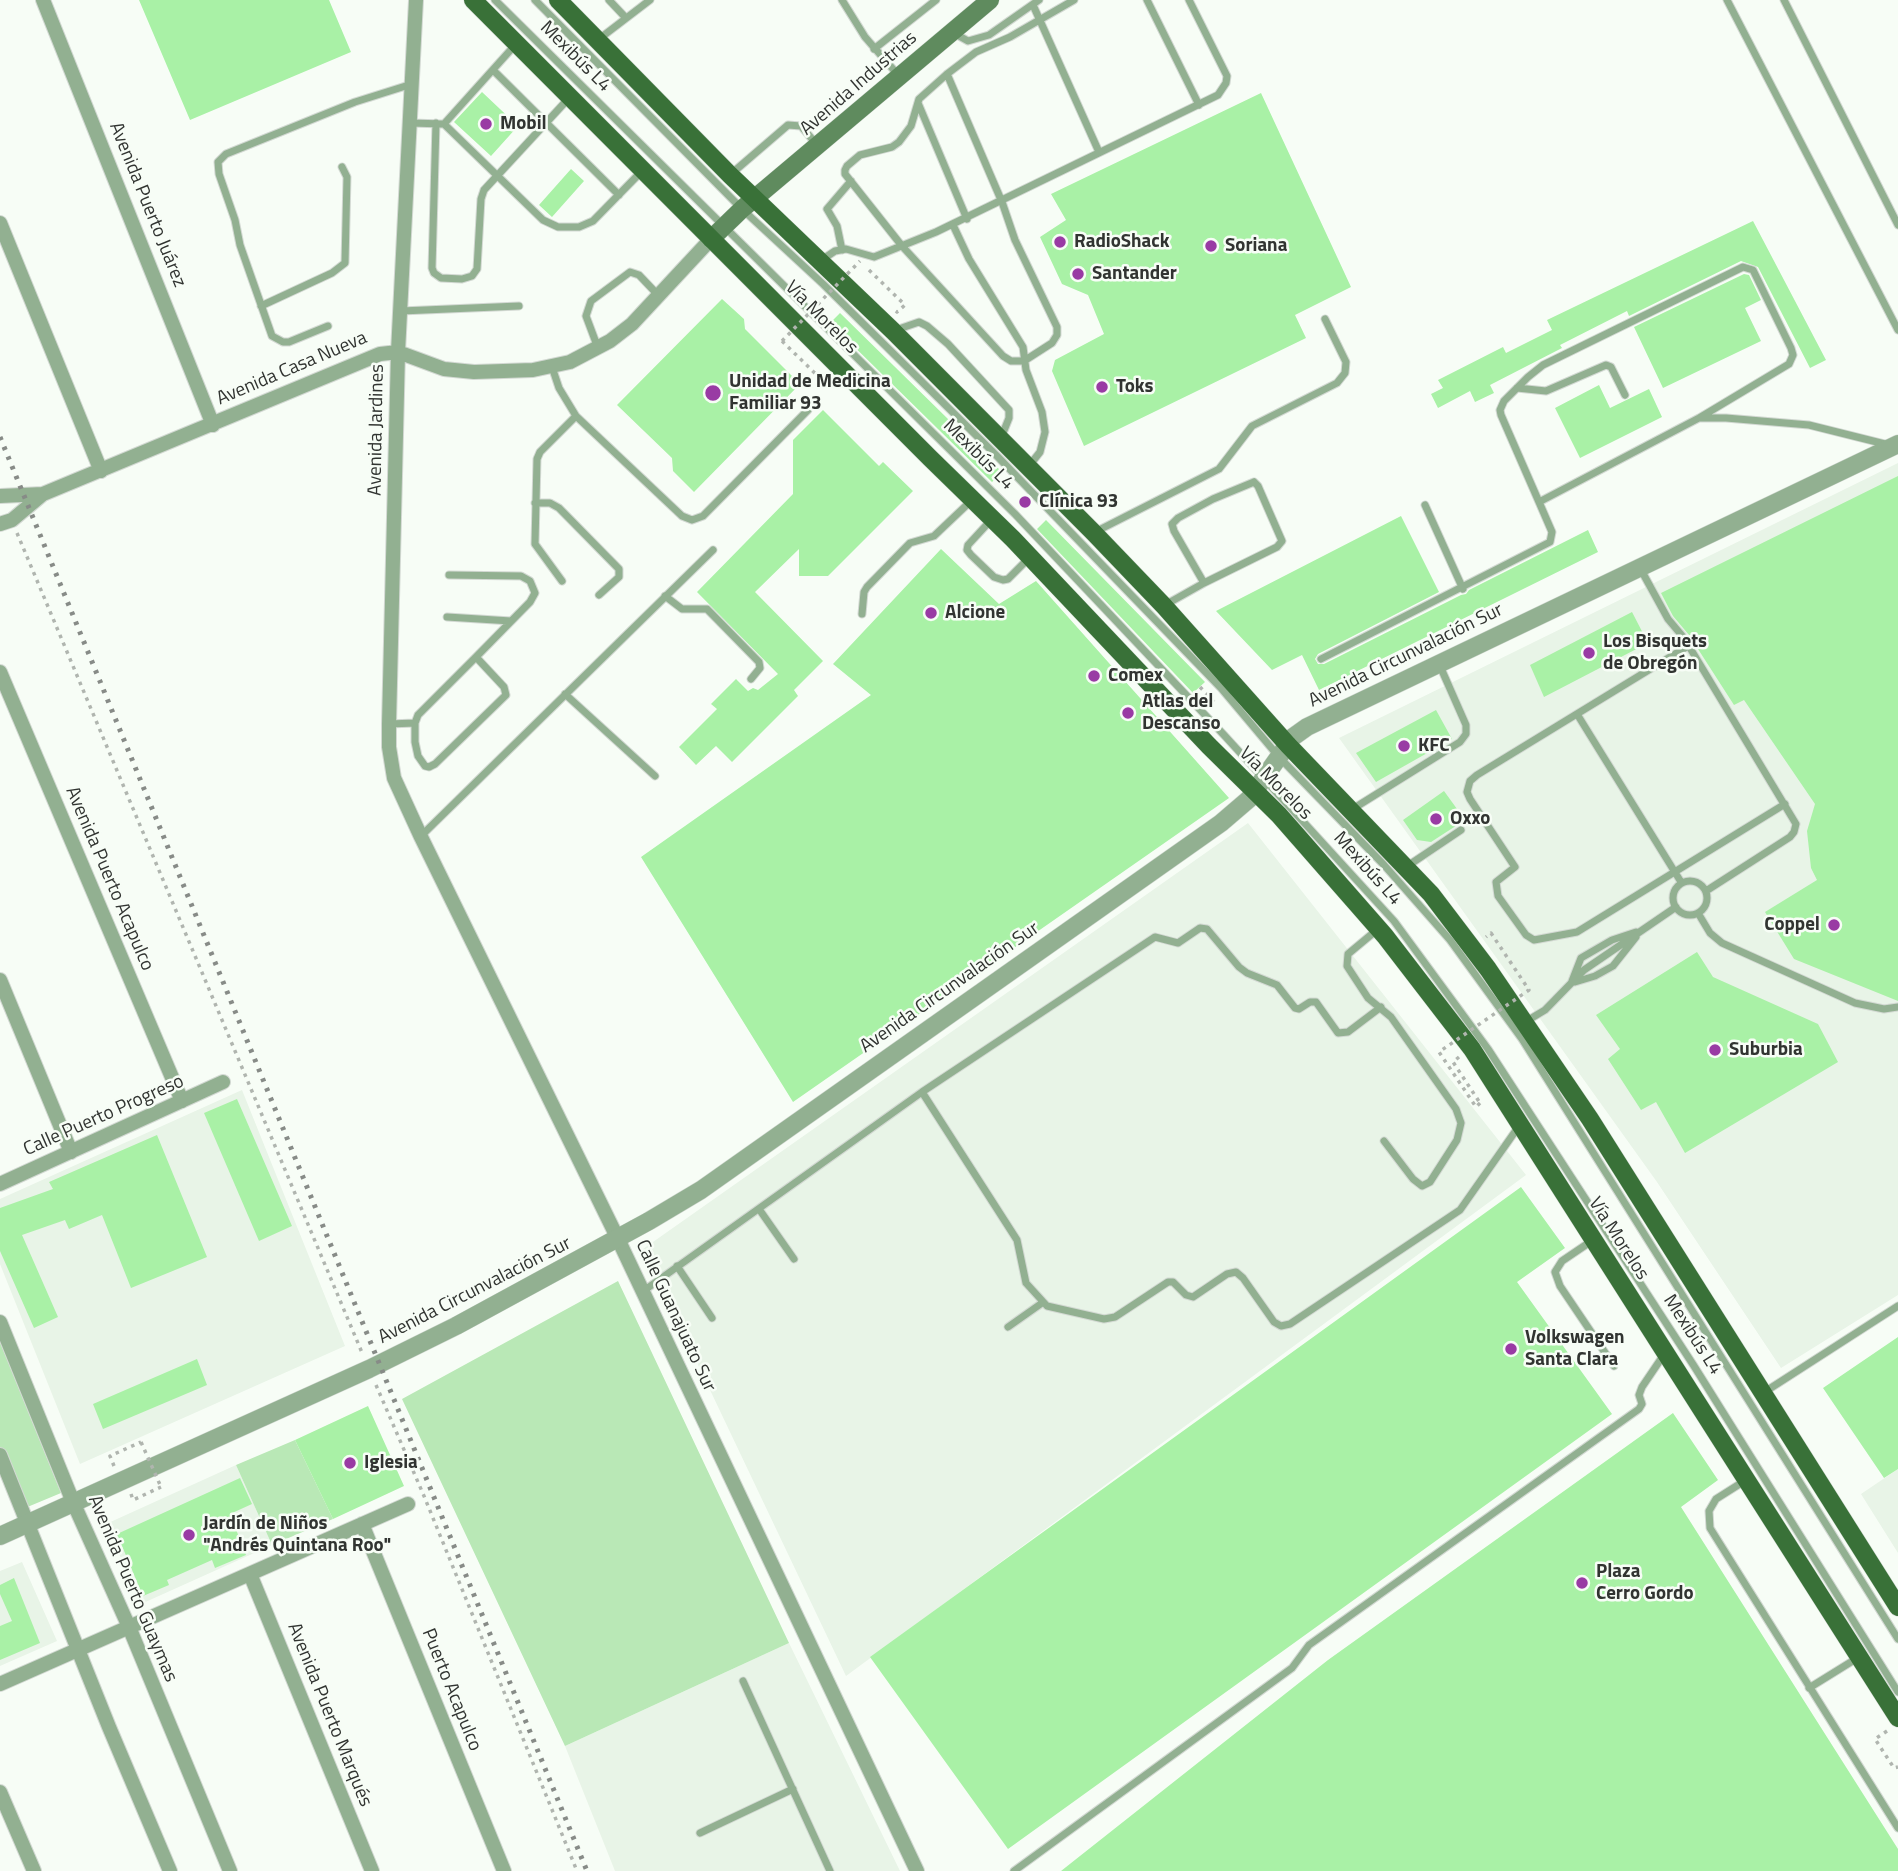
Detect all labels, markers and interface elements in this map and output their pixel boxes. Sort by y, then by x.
street label: Mexibús L4 [535,17,615,97]
street label: Avenida Industrias [796,27,922,141]
place label: Mobil [500,113,547,135]
marker: Mobil [478,116,494,132]
street label: Avenida Puerto Juárez [104,119,190,291]
place label: RadioShack [1074,231,1170,253]
marker: RadioShack [1052,234,1068,250]
place label: Soriana [1225,235,1287,257]
marker: Soriana [1203,238,1219,254]
place label: Santander [1092,263,1177,285]
marker: Santander [1070,266,1086,282]
street label: Vía Morelos [780,277,862,359]
street label: Avenida Casa Nueva [213,327,371,411]
street label: Avenida Jardines [364,364,390,496]
place label: Unidad de Medicina Familiar 93 [729,371,891,415]
place label: Toks [1116,376,1154,398]
marker: Toks [1094,379,1110,395]
marker: Unidad de Medicina Familiar 93 [703,383,723,403]
street label: Mexibús L4 [938,415,1018,495]
place label: Clínica 93 [1039,491,1118,513]
marker: Clínica 93 [1017,494,1033,510]
street label: Avenida Circunvalación Sur [1305,599,1507,713]
place label: Alcione [945,602,1005,624]
marker: Alcione [923,605,939,621]
place label: Los Bisquets de Obregón [1603,631,1707,675]
marker: Los Bisquets de Obregón [1581,645,1597,661]
place label: Comex [1108,665,1163,687]
marker: Comex [1086,668,1102,684]
place label: Atlas del Descanso [1142,691,1221,735]
marker: Atlas del Descanso [1120,705,1136,721]
place label: KFC [1418,735,1450,757]
marker: KFC [1396,738,1412,754]
street label: Vía Morelos [1234,743,1316,825]
street label: Avenida Puerto Acapulco [60,784,158,974]
place label: Oxxo [1450,808,1490,830]
marker: Oxxo [1428,811,1444,827]
street label: Mexibús L4 [1328,828,1406,910]
place label: Coppel [1764,914,1820,936]
marker: Coppel [1826,917,1842,933]
street label: Avenida Circunvalación Sur [856,918,1044,1058]
place label: Suburbia [1729,1039,1803,1061]
marker: Suburbia [1707,1042,1723,1058]
street label: Calle Puerto Progreso [20,1070,188,1162]
street label: Vía Morelos [1583,1193,1653,1285]
street label: Avenida Circunvalación Sur [375,1232,575,1350]
street label: Calle Guanajuato Sur [630,1236,720,1396]
street label: Mexibús L4 [1658,1291,1726,1379]
place label: Volkswagen Santa Clara [1525,1327,1625,1371]
marker: Volkswagen Santa Clara [1503,1341,1519,1357]
place label: Iglesia [364,1452,418,1474]
marker: Iglesia [342,1455,358,1471]
street label: Avenida Puerto Guaymas [82,1492,182,1686]
place label: Jardín de Niños "Andrés Quintana Roo" [203,1513,391,1557]
marker: Jardín de Niños "Andrés Quintana Roo" [181,1527,197,1543]
place label: Plaza Cerro Gordo [1596,1561,1694,1605]
marker: Plaza Cerro Gordo [1574,1575,1590,1591]
street label: Avenida Puerto Marqués [282,1620,376,1810]
street label: Puerto Acapulco [416,1625,486,1755]

